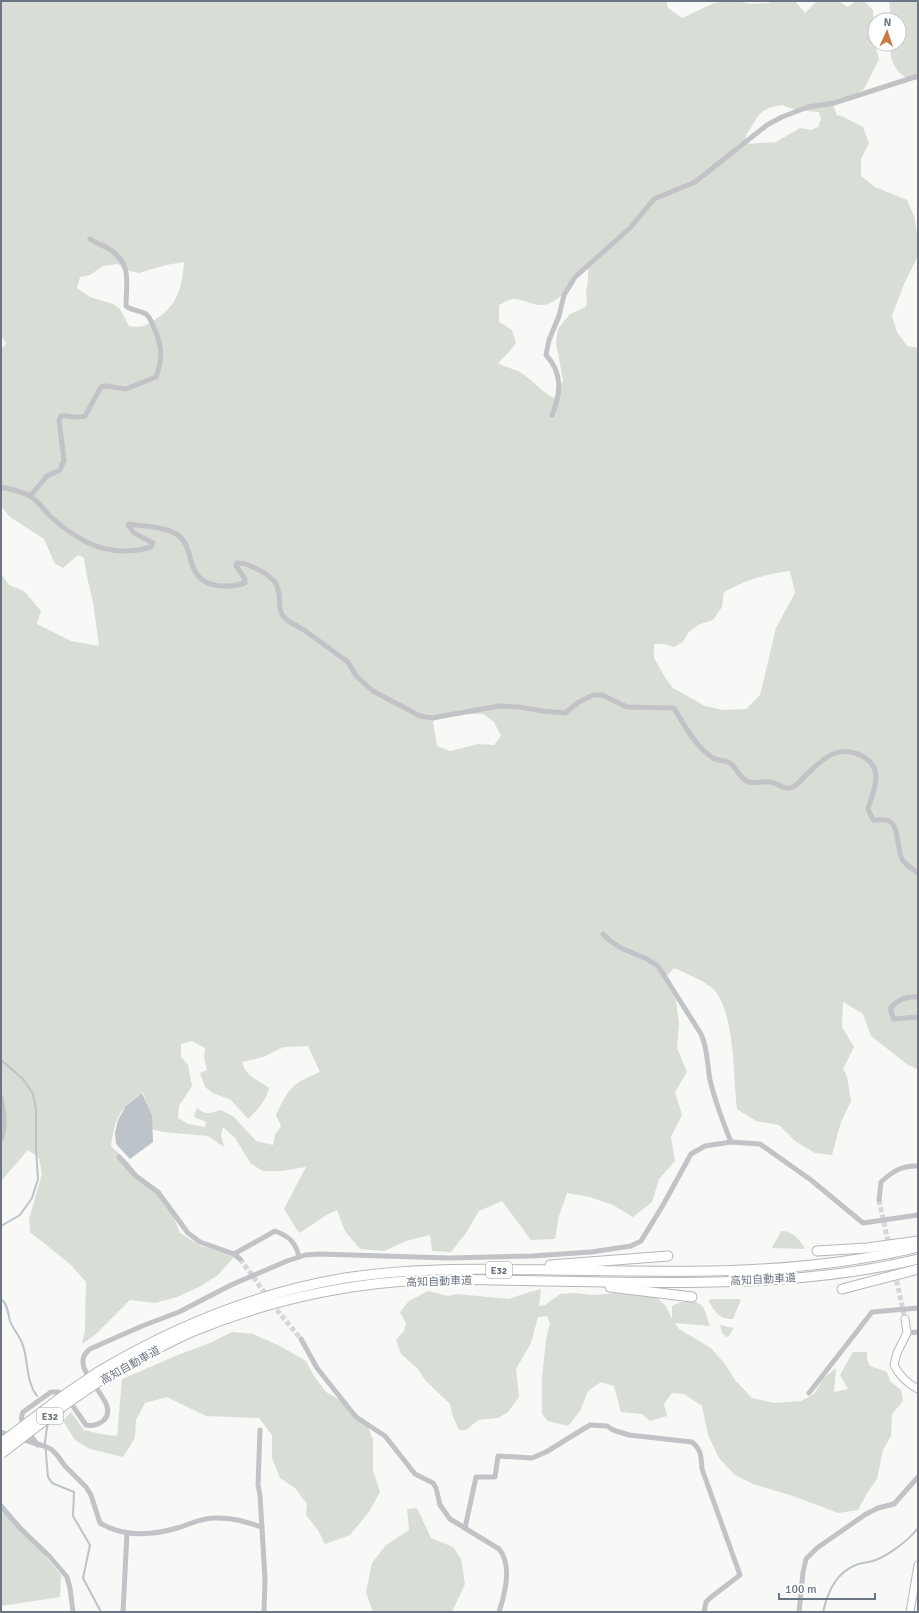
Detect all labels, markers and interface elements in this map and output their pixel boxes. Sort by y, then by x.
north arrow [867,12,907,52]
text: N [883,16,892,29]
road number: E32 [486,1262,512,1278]
street label: 高知自動車道 [730,1271,796,1288]
street label: 高知自動車道 [406,1274,472,1289]
street label: 高知自動車道 [98,1344,162,1387]
road number: E32 [37,1408,63,1424]
scale bar [779,1575,875,1601]
text: 100 m [785,1582,817,1597]

